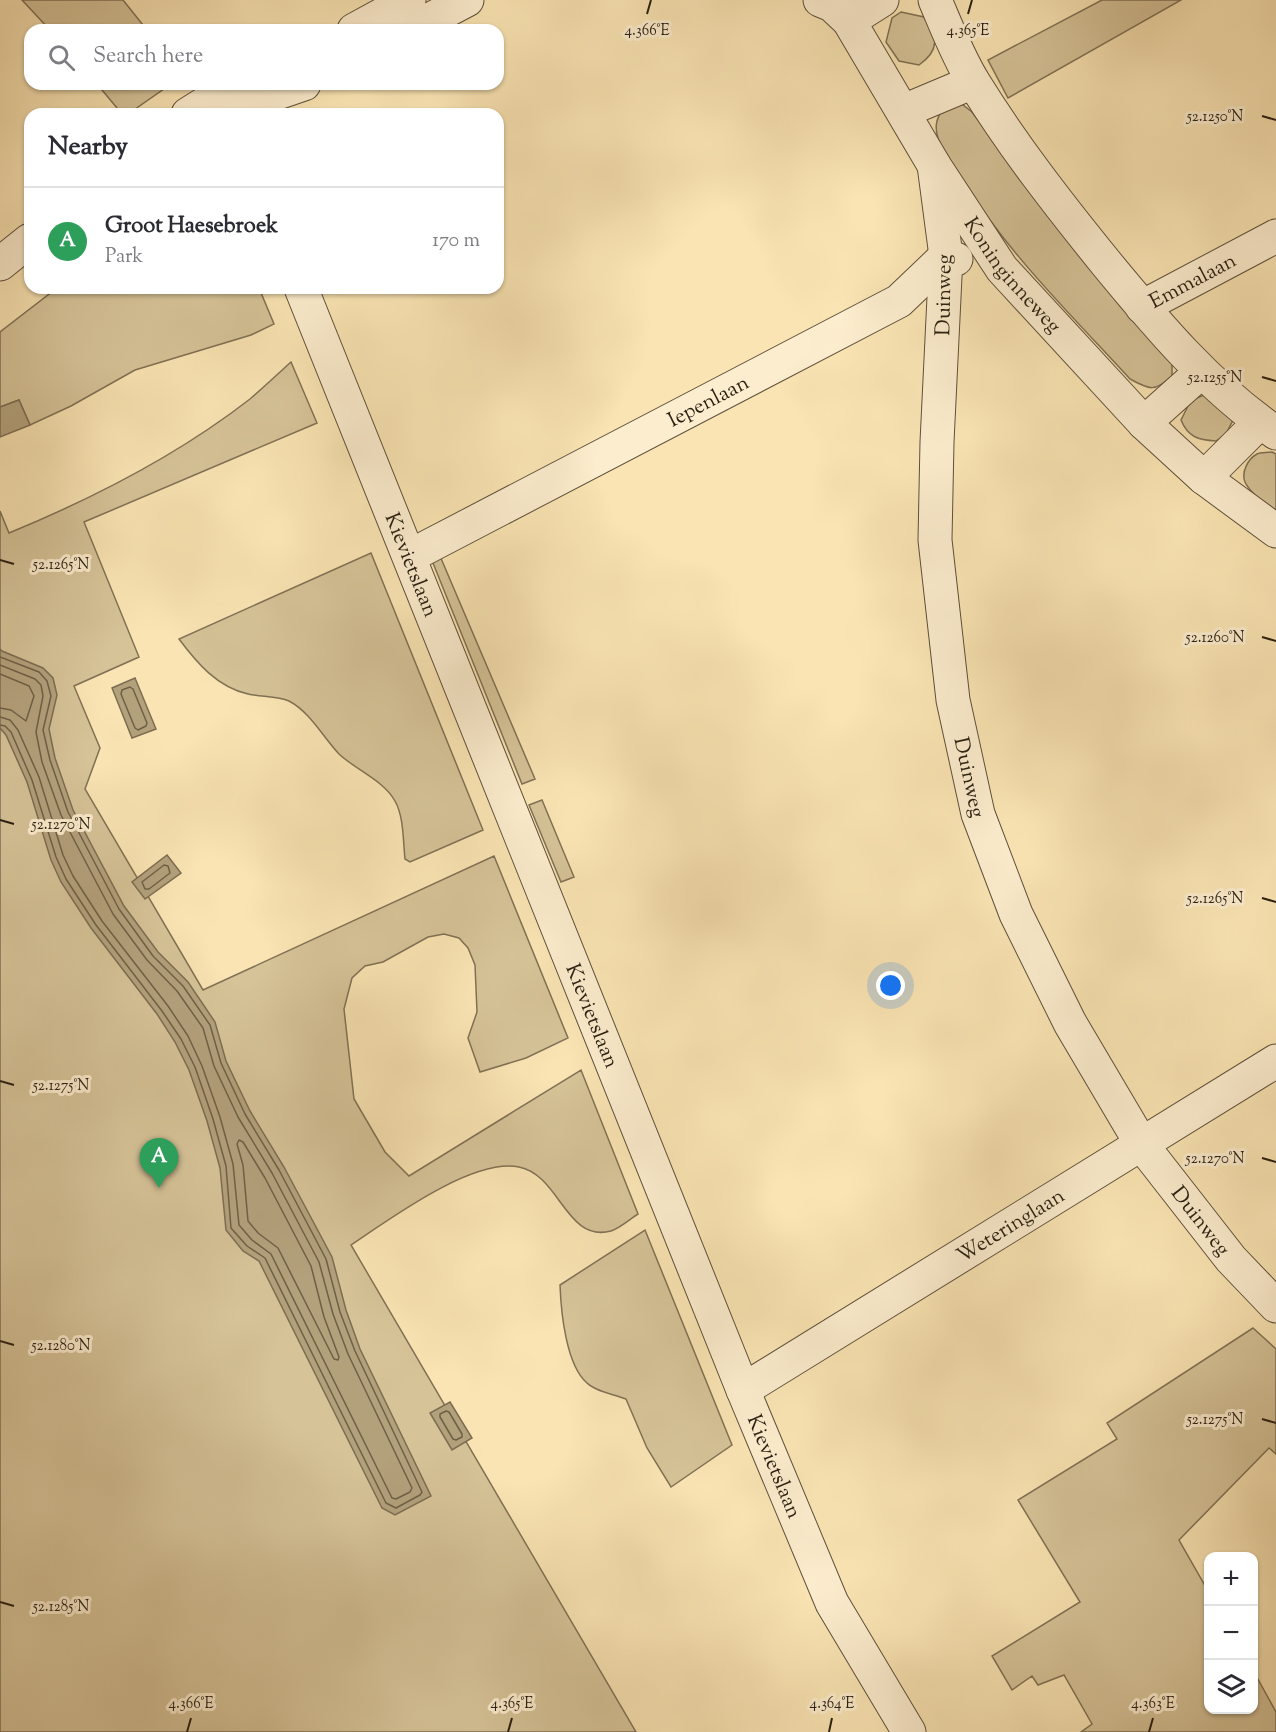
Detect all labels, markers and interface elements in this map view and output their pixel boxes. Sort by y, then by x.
text: 4.366°E [624,21,670,42]
text: 4.365°E [947,21,989,42]
search box [24,24,504,90]
icon: search [45,41,78,74]
text: Search here [93,41,203,73]
text: 52.1250°N [1186,107,1243,128]
text: Nearby [48,129,128,166]
text: Groot Haesebroek [105,211,278,243]
street label: Koninginneweg [955,212,1067,341]
text: A [59,227,76,256]
text: 170 m [432,227,480,256]
text: Park [105,243,143,272]
street label: Emmalaan [1144,247,1242,318]
street label: Duinweg [929,254,961,336]
text: 52.1255°N [1187,368,1242,389]
street label: Iepenlaan [663,369,755,436]
street label: Kievietslaan [376,509,445,622]
text: 52.1265°N [32,555,89,576]
text: 52.1260°N [1185,628,1245,649]
street label: Duinweg [945,734,991,821]
text: 52.1270°N [31,815,90,836]
text: 52.1265°N [1186,889,1243,910]
street label: Kievietslaan [557,960,625,1073]
your location [876,971,905,1000]
text: 52.1275°N [32,1076,89,1097]
pin: A [140,1138,178,1188]
text: 52.1270°N [1185,1149,1244,1170]
street label: Duinweg [1163,1180,1236,1263]
street label: Weteringlaan [952,1182,1071,1272]
text: 52.1280°N [30,1336,91,1357]
street label: Kievietslaan [738,1410,808,1524]
text: 52.1275°N [1186,1410,1243,1431]
map controls [1204,1552,1258,1714]
button: + [1204,1552,1258,1606]
text: 52.1285°N [32,1597,89,1618]
button: − [1204,1606,1258,1660]
button: layers [1204,1660,1258,1714]
text: 4.366°E [168,1694,214,1715]
text: 4.365°E [491,1694,533,1715]
text: 4.364°E [810,1694,854,1715]
text: 4.363°E [1131,1694,1175,1715]

